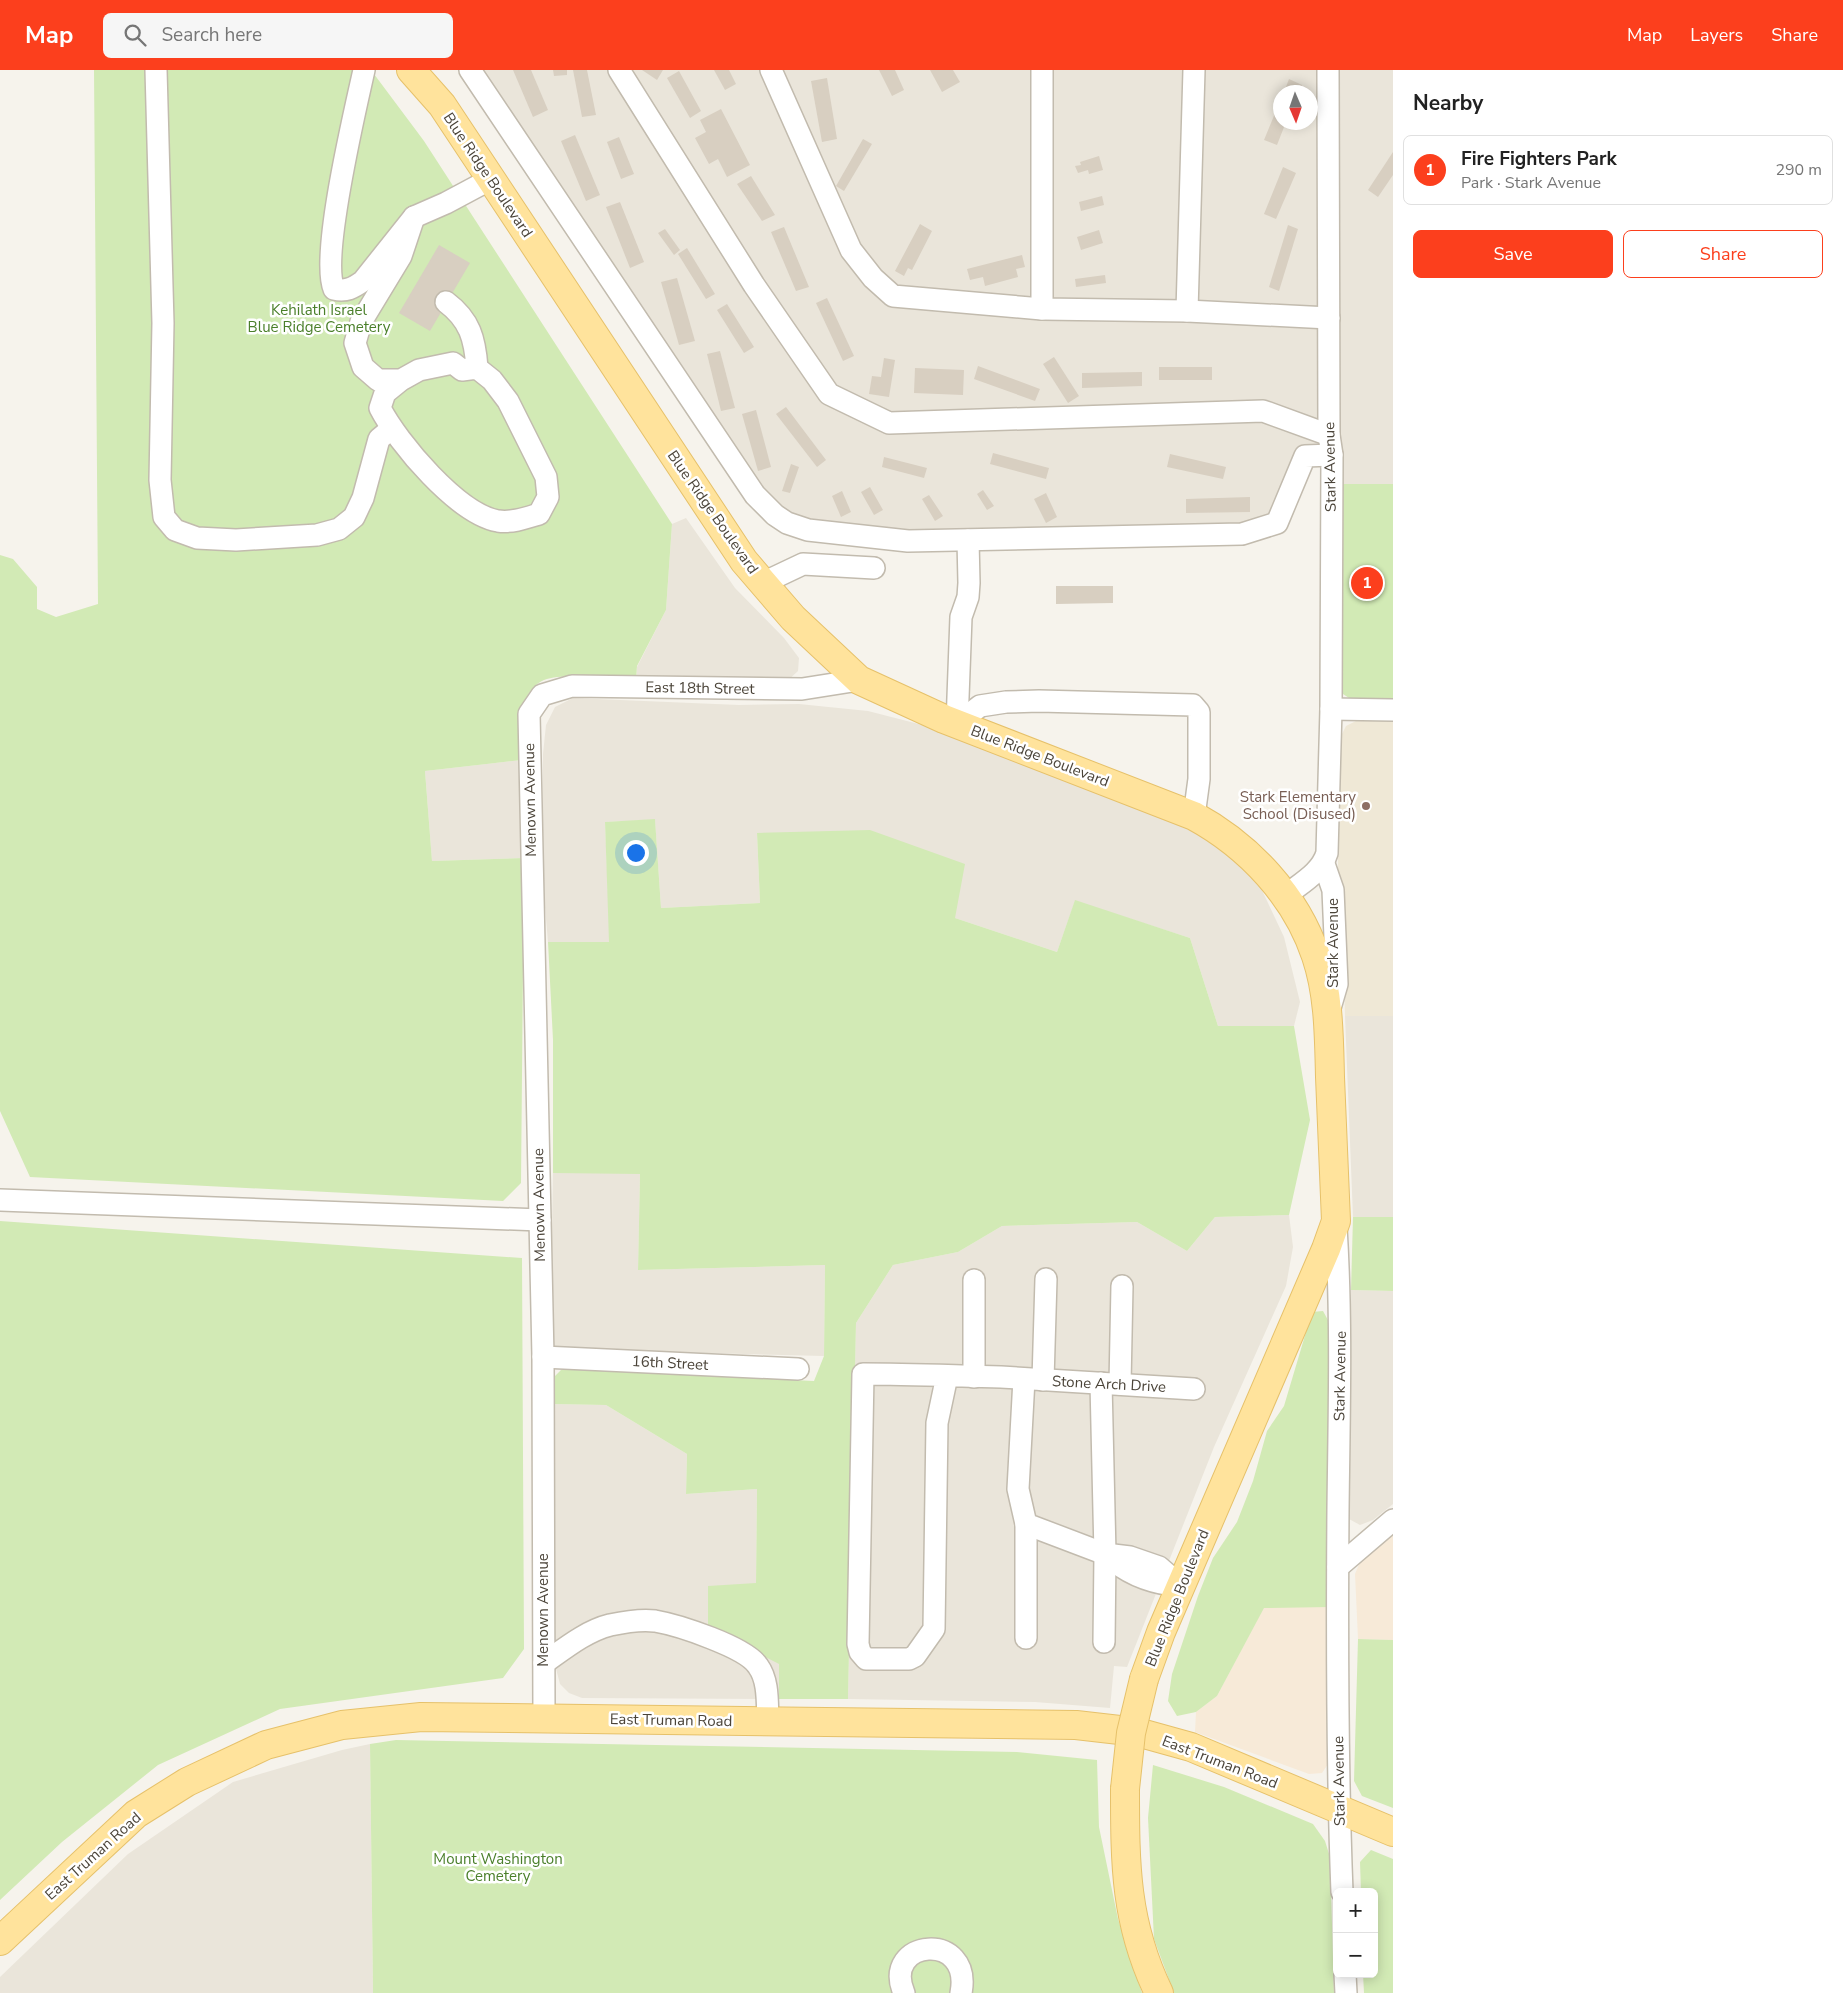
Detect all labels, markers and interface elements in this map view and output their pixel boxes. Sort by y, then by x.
search box [103,13,453,58]
text: Map [25,19,73,51]
icon: search [121,21,149,49]
text: Search here [161,22,262,48]
text: Map [1627,23,1662,47]
text: Layers [1690,23,1743,47]
text: Share [1771,23,1818,47]
north arrow [1273,85,1318,130]
text: Nearby [1413,89,1483,117]
street label: Blue Ridge Boulevard [439,109,537,241]
text: Fire Fighters Park [1461,146,1617,172]
text: 1 [1425,159,1435,181]
text: 290 m [1775,159,1822,181]
text: Park · Stark Avenue [1461,172,1601,194]
button: Save [1413,230,1613,278]
button: Share [1623,230,1823,278]
park label: Kehilath Israel Blue Ridge Cemetery [248,300,391,337]
street label: Stark Avenue [1319,422,1341,512]
street label: Blue Ridge Boulevard [663,446,763,578]
pin: 1 [1351,564,1383,602]
street label: East 18th Street [645,677,756,699]
street label: Blue Ridge Boulevard [968,720,1112,792]
street label: Menown Avenue [519,743,541,857]
place label: Stark Elementary School (Disused) [1240,787,1356,824]
marker: Stark Elementary School (Disused) [1360,800,1372,812]
your location [623,840,649,866]
street label: Stark Avenue [1323,898,1343,988]
street label: Menown Avenue [528,1148,550,1262]
street label: Stark Avenue [1329,1331,1351,1421]
street label: 16th Street [631,1351,709,1375]
street label: Stone Arch Drive [1051,1371,1167,1397]
street label: Blue Ridge Boulevard [1140,1526,1214,1670]
street label: Menown Avenue [533,1553,553,1667]
street label: East Truman Road [610,1709,732,1731]
street label: East Truman Road [1159,1731,1281,1793]
street label: Stark Avenue [1328,1736,1350,1826]
street label: East Truman Road [41,1808,145,1904]
park label: Mount Washington Cemetery [433,1849,563,1886]
map controls [1333,1888,1378,1978]
button: + [1333,1888,1378,1933]
button: − [1333,1933,1378,1978]

